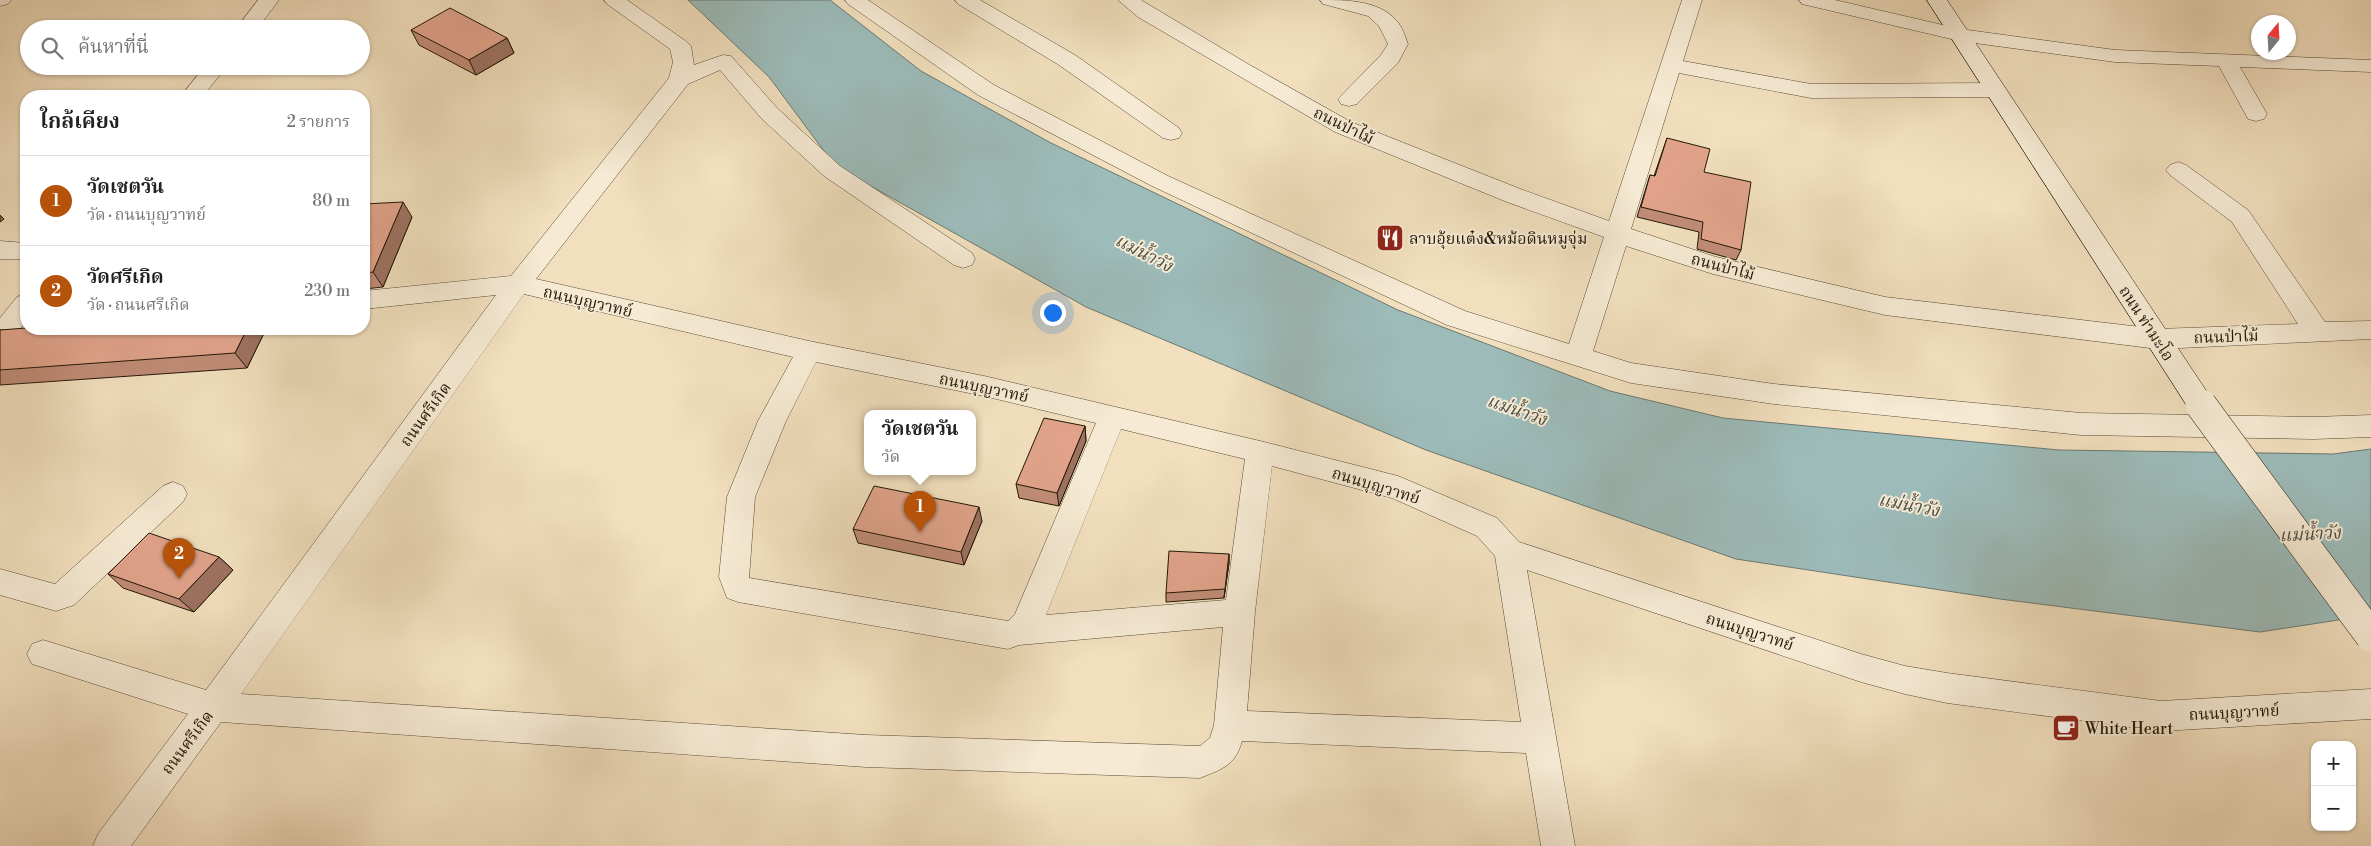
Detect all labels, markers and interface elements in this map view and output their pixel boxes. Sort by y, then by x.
north arrow [2251,15,2296,60]
search box [20,20,370,75]
icon: search [38,34,66,62]
text: ค้นหาที่นี่ [78,35,149,59]
street label: ถนนป่าไม้ [1310,102,1378,149]
text: ใกล้เคียง [40,109,120,135]
text: 2 รายการ [287,112,350,132]
text: วัดเชตวัน [87,175,164,199]
text: 1 [52,191,60,211]
text: 80 m [312,191,350,211]
text: วัด · ถนนบุญวาทย์ [87,205,206,225]
restaurant icon: ลาบอุ้ยแต๋ง&หม้อดินหมูจุ่ม [1375,223,1405,253]
water label: แม่น้ำวัง [1111,226,1179,278]
place label: ลาบอุ้ยแต๋ง&หม้อดินหมูจุ่ม [1409,229,1587,250]
street label: ถนนป่าไม้ [1689,248,1757,285]
text: วัดศรีเกิด [87,265,164,289]
text: 2 [51,281,61,301]
text: 230 m [304,281,350,301]
street label: ถนน ท่ามะโอ [2114,281,2179,365]
street label: ถนนบุญวาทย์ [541,282,634,323]
text: วัด · ถนนศรีเกิด [87,295,189,315]
your location [1040,300,1066,326]
street label: ถนนป่าไม้ [2193,325,2259,348]
street label: ถนนบุญวาทย์ [937,369,1030,408]
street label: ถนนศรีเกิด [396,378,456,451]
water label: แม่น้ำวัง [1484,387,1552,432]
popup [864,410,976,475]
text: วัดเชตวัน [881,417,959,441]
text: วัด [881,447,900,467]
street label: ถนนบุญวาทย์ [1329,463,1422,510]
water label: แม่น้ำวัง [1876,485,1943,523]
pin: 1 [904,491,936,532]
water label: แม่น้ำวัง [2278,518,2342,548]
pin: 2 [163,538,195,579]
street label: ถนนบุญวาทย์ [1703,608,1796,656]
street label: ถนนบุญวาทย์ [2188,701,2280,726]
street label: ถนนศรีเกิด [157,707,218,778]
cafe icon: White Heart [2051,713,2081,743]
place label: White Heart [2084,719,2173,739]
map controls [2311,741,2356,831]
button: + [2311,741,2356,786]
button: − [2311,786,2356,831]

